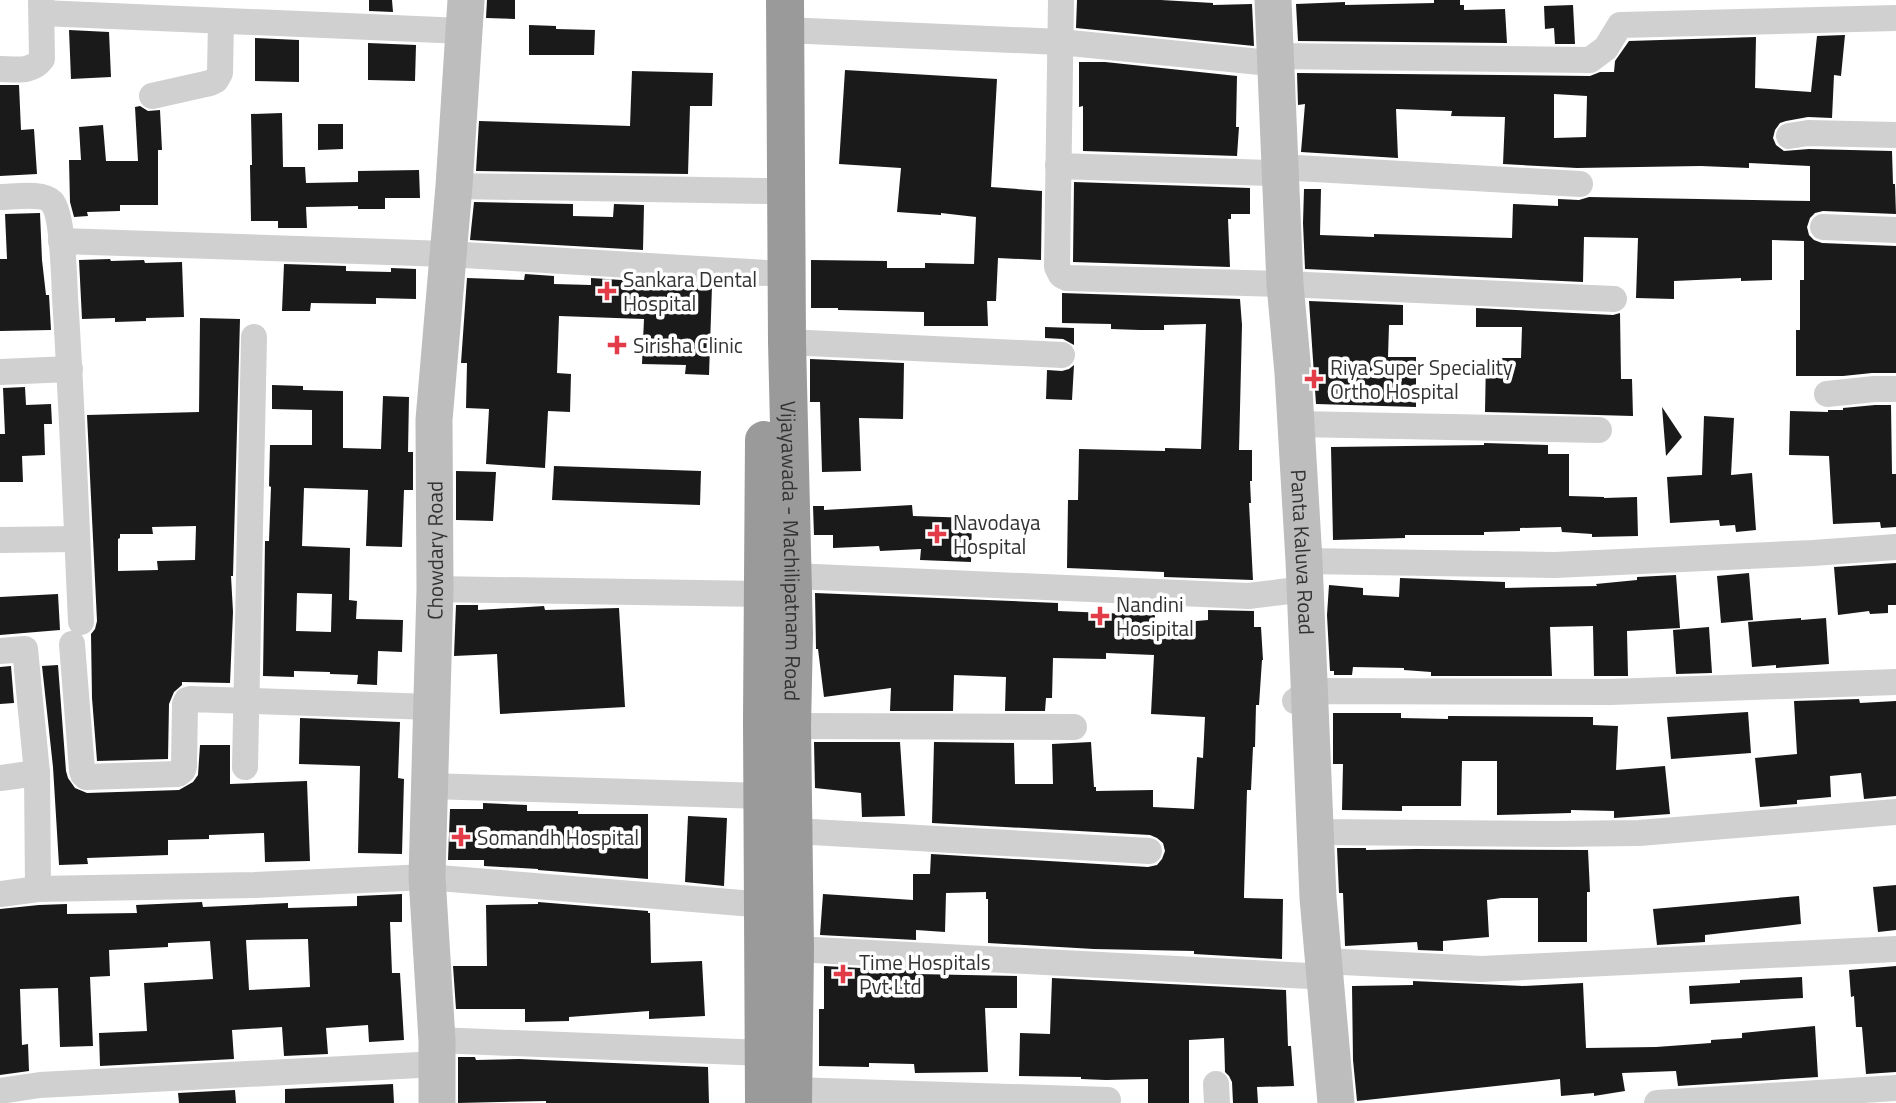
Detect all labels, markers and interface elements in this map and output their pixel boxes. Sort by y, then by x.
place label: Sankara Dental Hospital [623,263,757,319]
marker: Sankara Dental Hospital [597,281,617,301]
place label: Sirisha Clinic [633,329,743,361]
marker: Sirisha Clinic [607,335,627,355]
place label: Riya Super Speciality Ortho Hospital [1330,351,1513,407]
marker: Riya Super Speciality Ortho Hospital [1304,369,1324,389]
street label: Vijayawada - Machilipatnam Road [772,401,810,701]
street label: Panta Kaluva Road [1283,468,1323,636]
street label: Chowdary Road [418,481,451,620]
place label: Navodaya Hospital [953,506,1041,562]
marker: Navodaya Hospital [927,524,947,544]
place label: Nandini Hosipital [1116,588,1194,644]
marker: Nandini Hosipital [1090,606,1110,626]
place label: Somandh Hospital [477,821,639,853]
marker: Somandh Hospital [451,827,471,847]
place label: Time Hospitals Pvt Ltd [859,946,991,1002]
marker: Time Hospitals Pvt Ltd [833,964,853,984]

